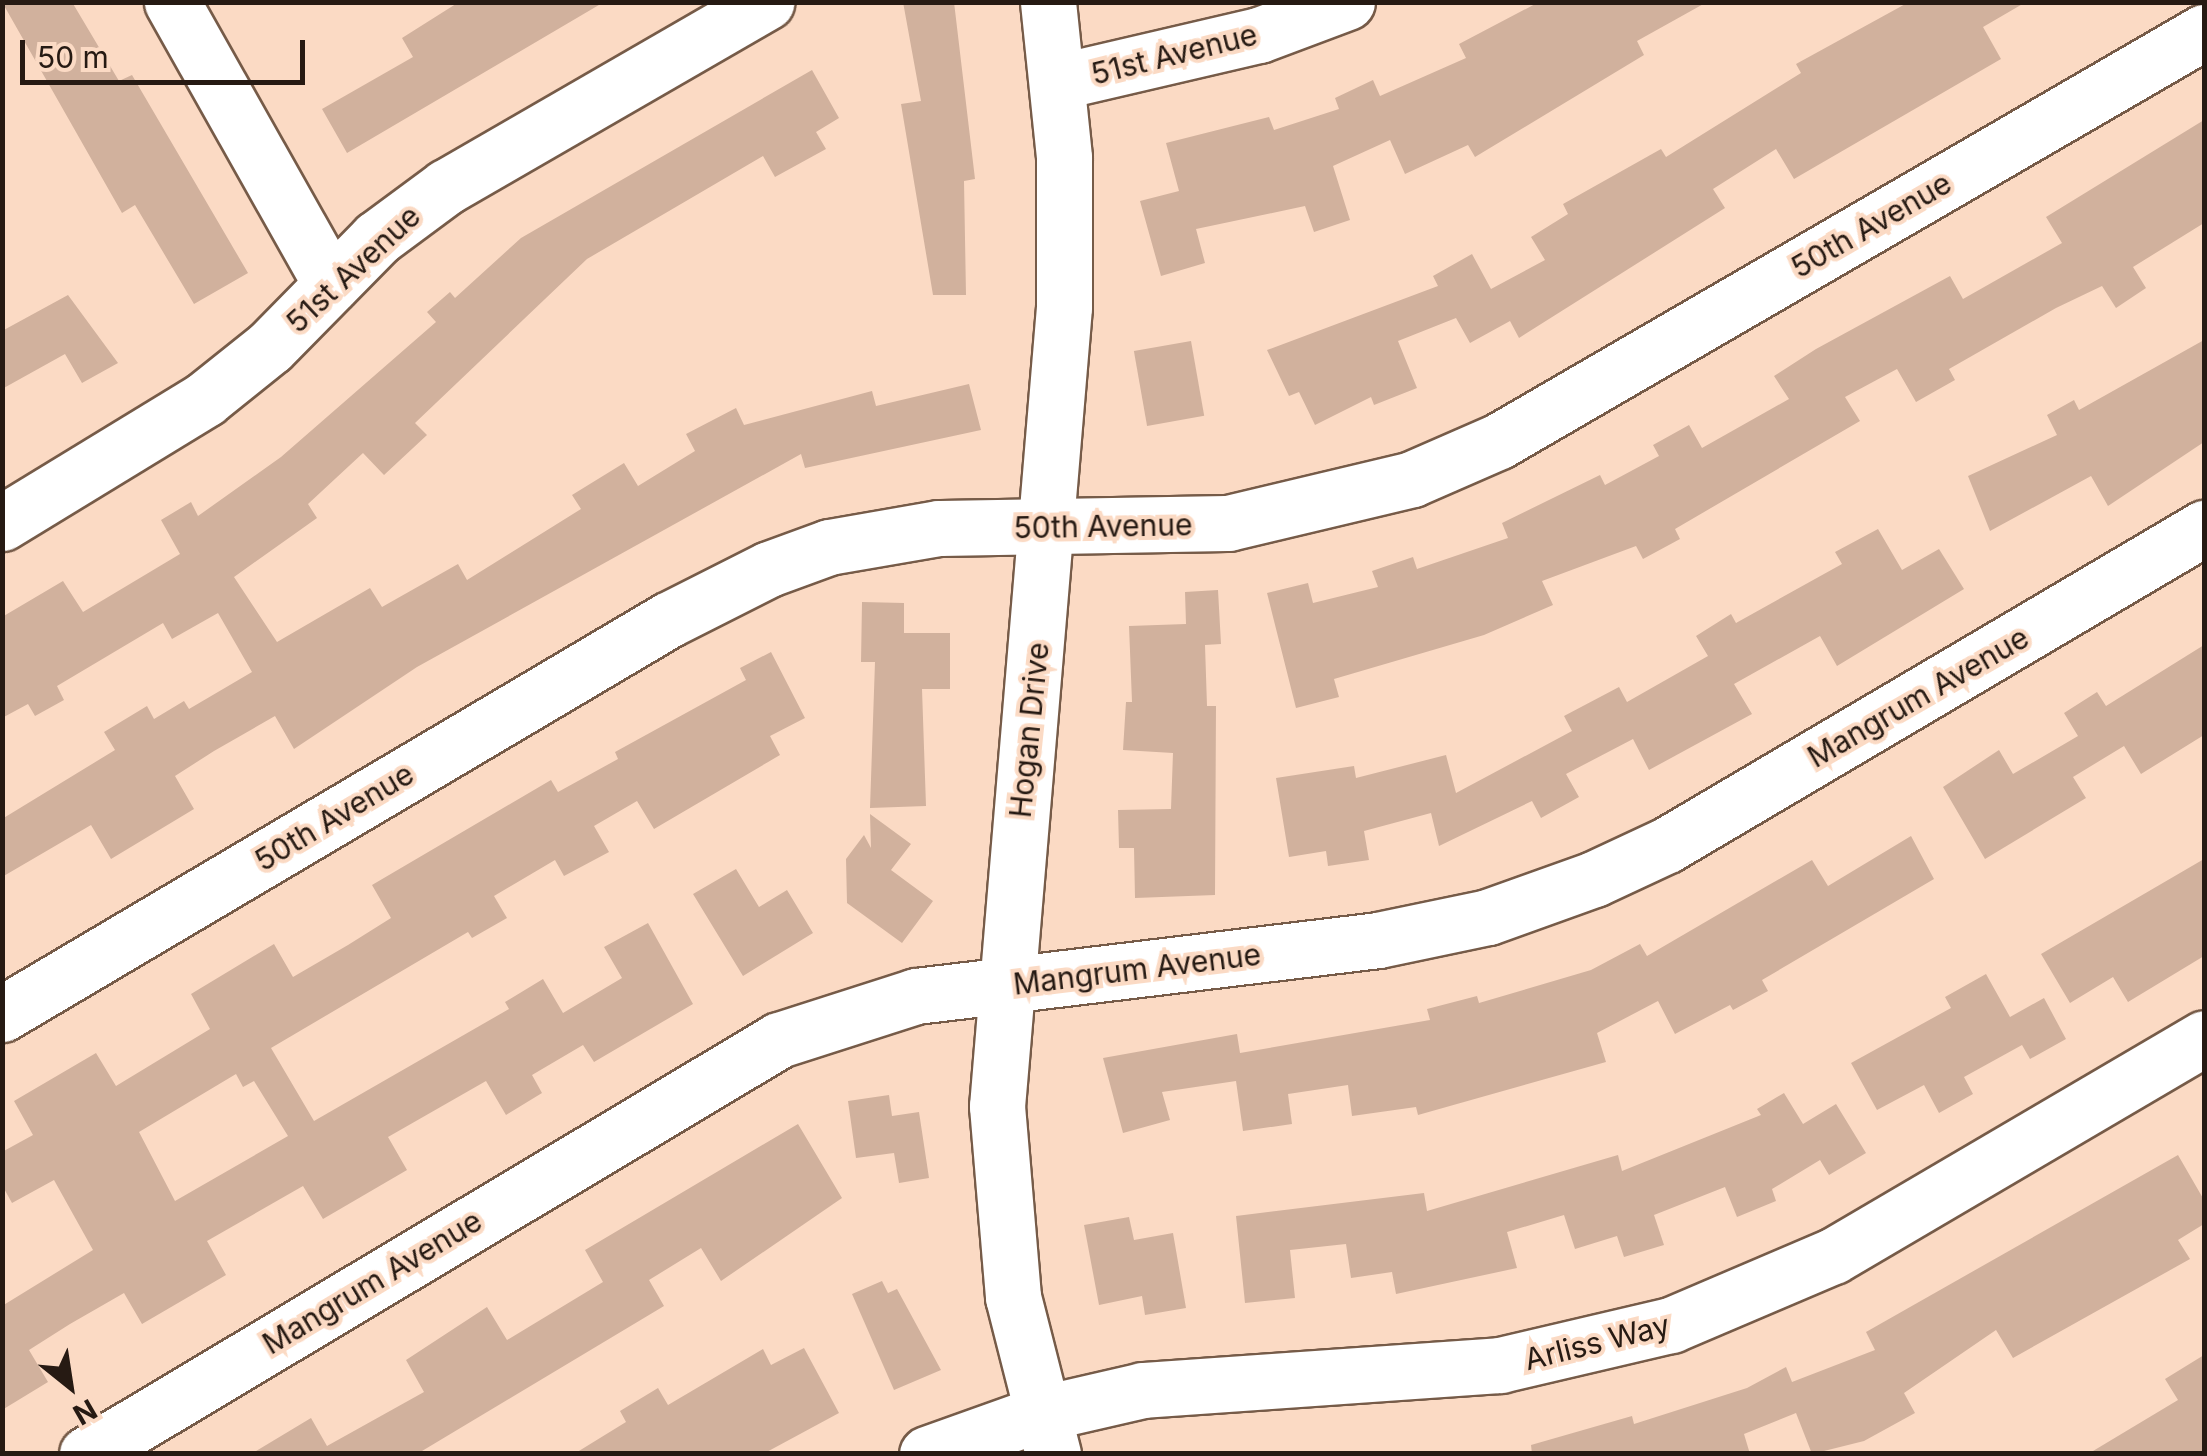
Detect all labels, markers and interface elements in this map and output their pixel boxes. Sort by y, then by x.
street label: 51st Avenue [1087,16,1261,92]
scale bar [25,20,310,82]
text: 50 m [37,39,109,75]
street label: 50th Avenue [1785,165,1957,285]
street label: 51st Avenue [279,198,427,340]
street label: 50th Avenue [1013,506,1193,546]
street label: Mangrum Avenue [1801,619,2035,775]
street label: Hogan Drive [1002,641,1056,819]
street label: 50th Avenue [248,755,420,879]
street label: Mangrum Avenue [1011,936,1263,1002]
street label: Mangrum Avenue [256,1202,488,1362]
street label: Arliss Way [1521,1307,1673,1377]
north arrow [20,1336,120,1436]
text: N [67,1392,103,1432]

